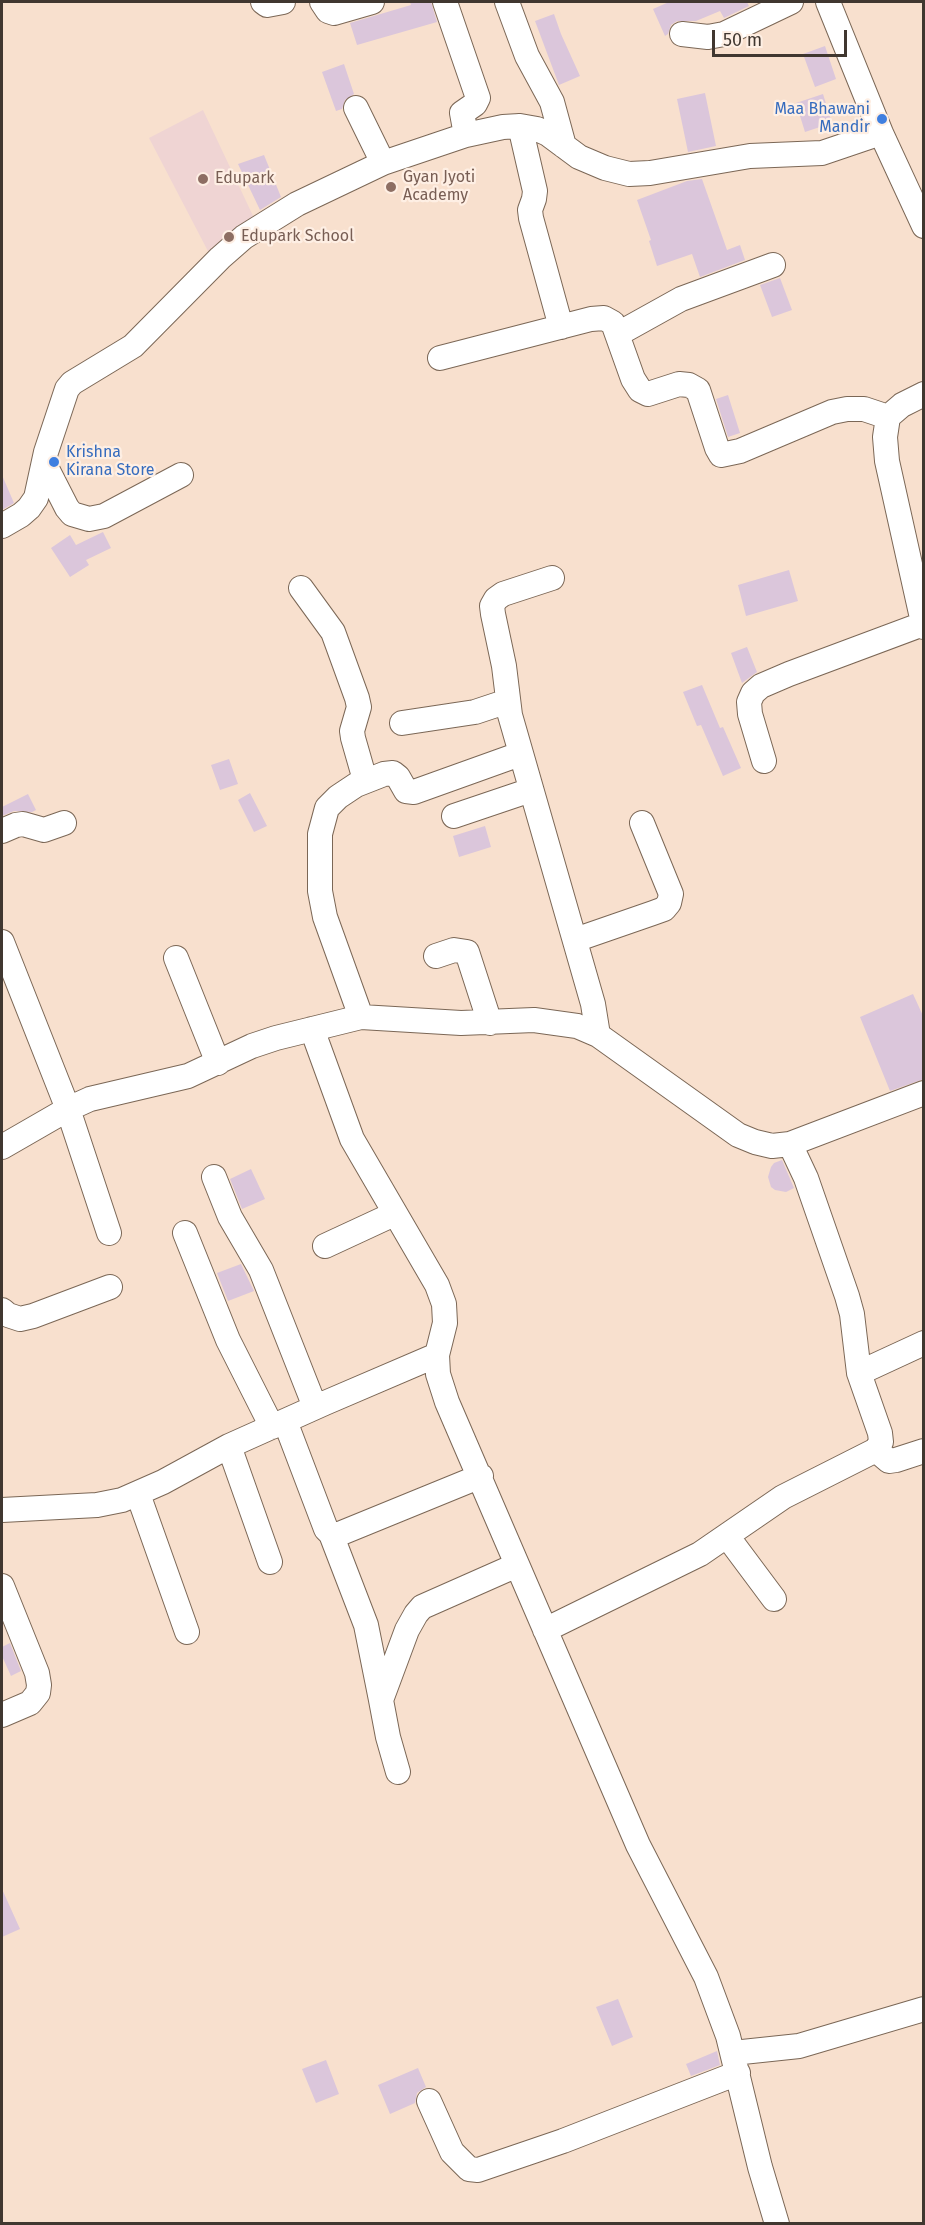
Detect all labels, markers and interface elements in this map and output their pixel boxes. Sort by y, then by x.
scale bar [715,18,850,56]
text: 50 m [723,29,762,51]
place label: Maa Bhawani Mandir [774,100,870,138]
marker: Maa Bhawani Mandir [875,112,889,126]
place label: Gyan Jyoti Academy [403,168,475,206]
place label: Edupark [215,169,275,189]
marker: Edupark [196,172,210,186]
marker: Gyan Jyoti Academy [384,180,398,194]
place label: Edupark School [241,227,354,247]
marker: Edupark School [222,230,236,244]
place label: Krishna Kirana Store [66,443,155,481]
marker: Krishna Kirana Store [47,455,61,469]

